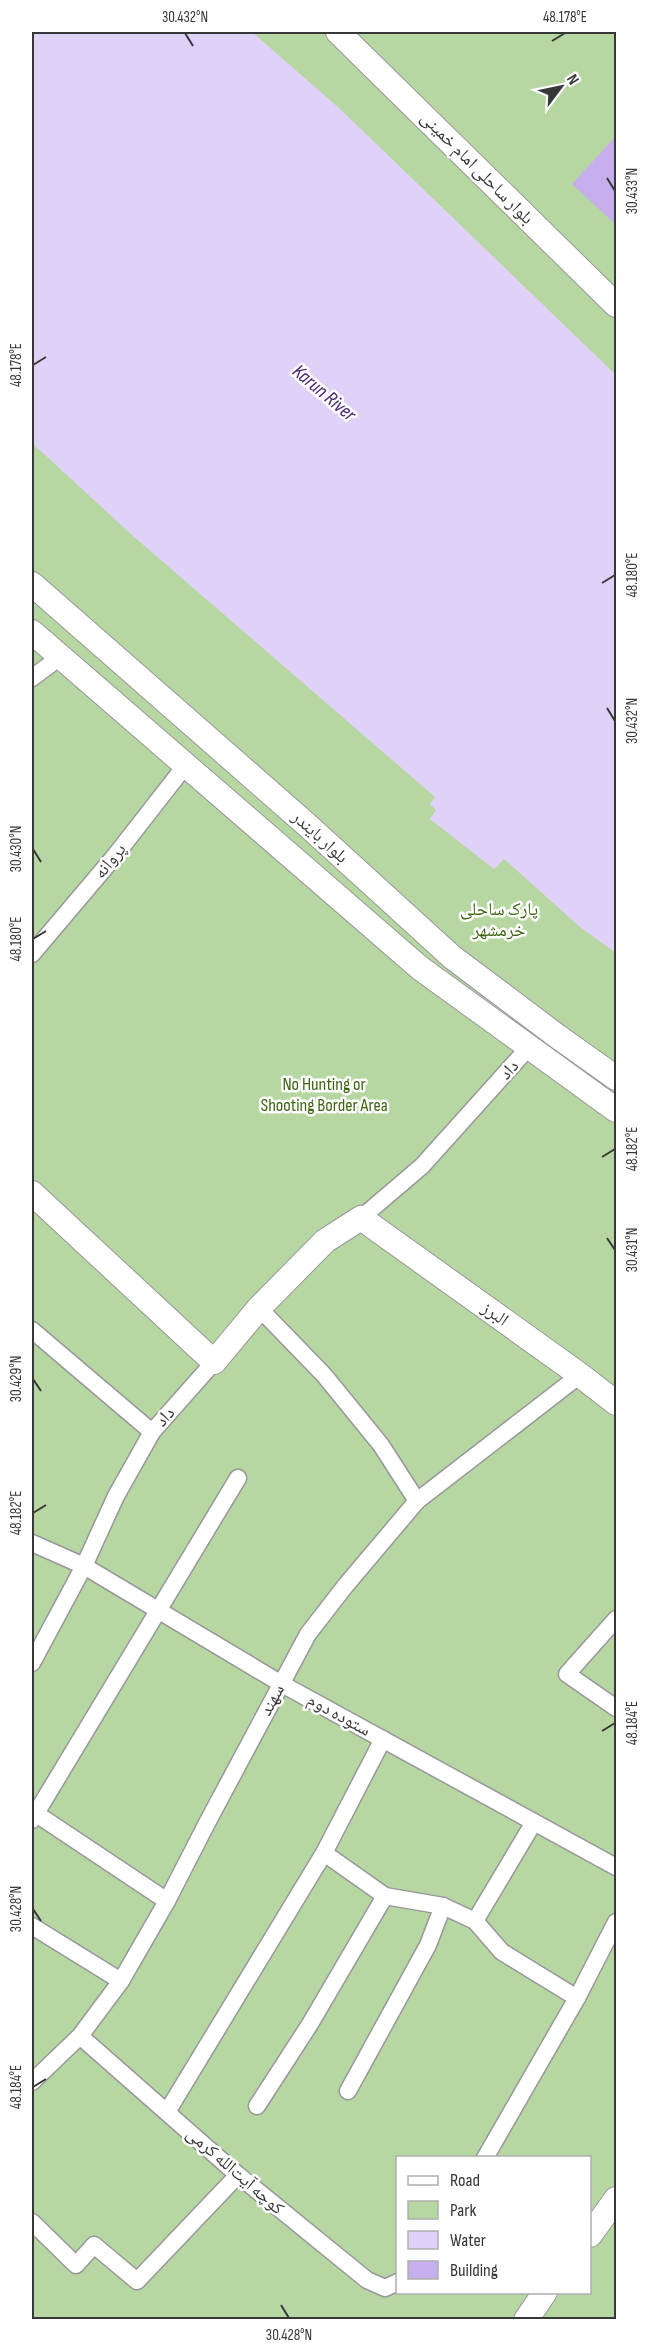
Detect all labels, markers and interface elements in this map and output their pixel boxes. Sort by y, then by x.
text: 30.432°N [162,8,208,27]
text: 48.178°E [543,8,587,27]
north arrow [531,57,591,117]
text: N [562,71,583,89]
street label: بلوار ساحلی امام خمینی [415,107,538,230]
text: 30.433°N [623,168,642,214]
text: 48.178°E [7,343,26,387]
water label: Karun River [287,360,362,427]
text: 48.180°E [623,553,642,597]
text: 30.432°N [623,698,642,744]
street label: بلوار بایندر [287,806,352,868]
text: 30.430°N [7,826,26,872]
street label: پروانه [89,839,131,883]
park label: پارک ساحلی خرمشهر [460,899,538,941]
text: 48.180°E [7,917,26,961]
street label: داد [495,1056,523,1084]
park label: No Hunting or Shooting Border Area [260,1074,388,1116]
text: 48.182°E [623,1127,642,1171]
text: 30.431°N [623,1228,642,1272]
street label: البرز [477,1297,512,1331]
text: 30.429°N [7,1356,26,1402]
street label: داد [151,1403,179,1431]
text: 48.182°E [7,1491,26,1535]
street label: سهند [255,1681,289,1719]
street label: ستوده دوم [303,1689,374,1742]
text: 48.184°E [623,1701,642,1745]
text: 30.428°N [7,1886,26,1932]
text: 48.184°E [7,2065,26,2109]
street label: کوچه آیت‌الله کرمی [182,2123,288,2219]
legend [396,2156,591,2294]
text: Road [450,2170,480,2191]
text: Park [450,2200,476,2221]
text: Water [450,2230,486,2251]
text: Building [450,2260,498,2281]
text: 30.428°N [266,2326,312,2345]

